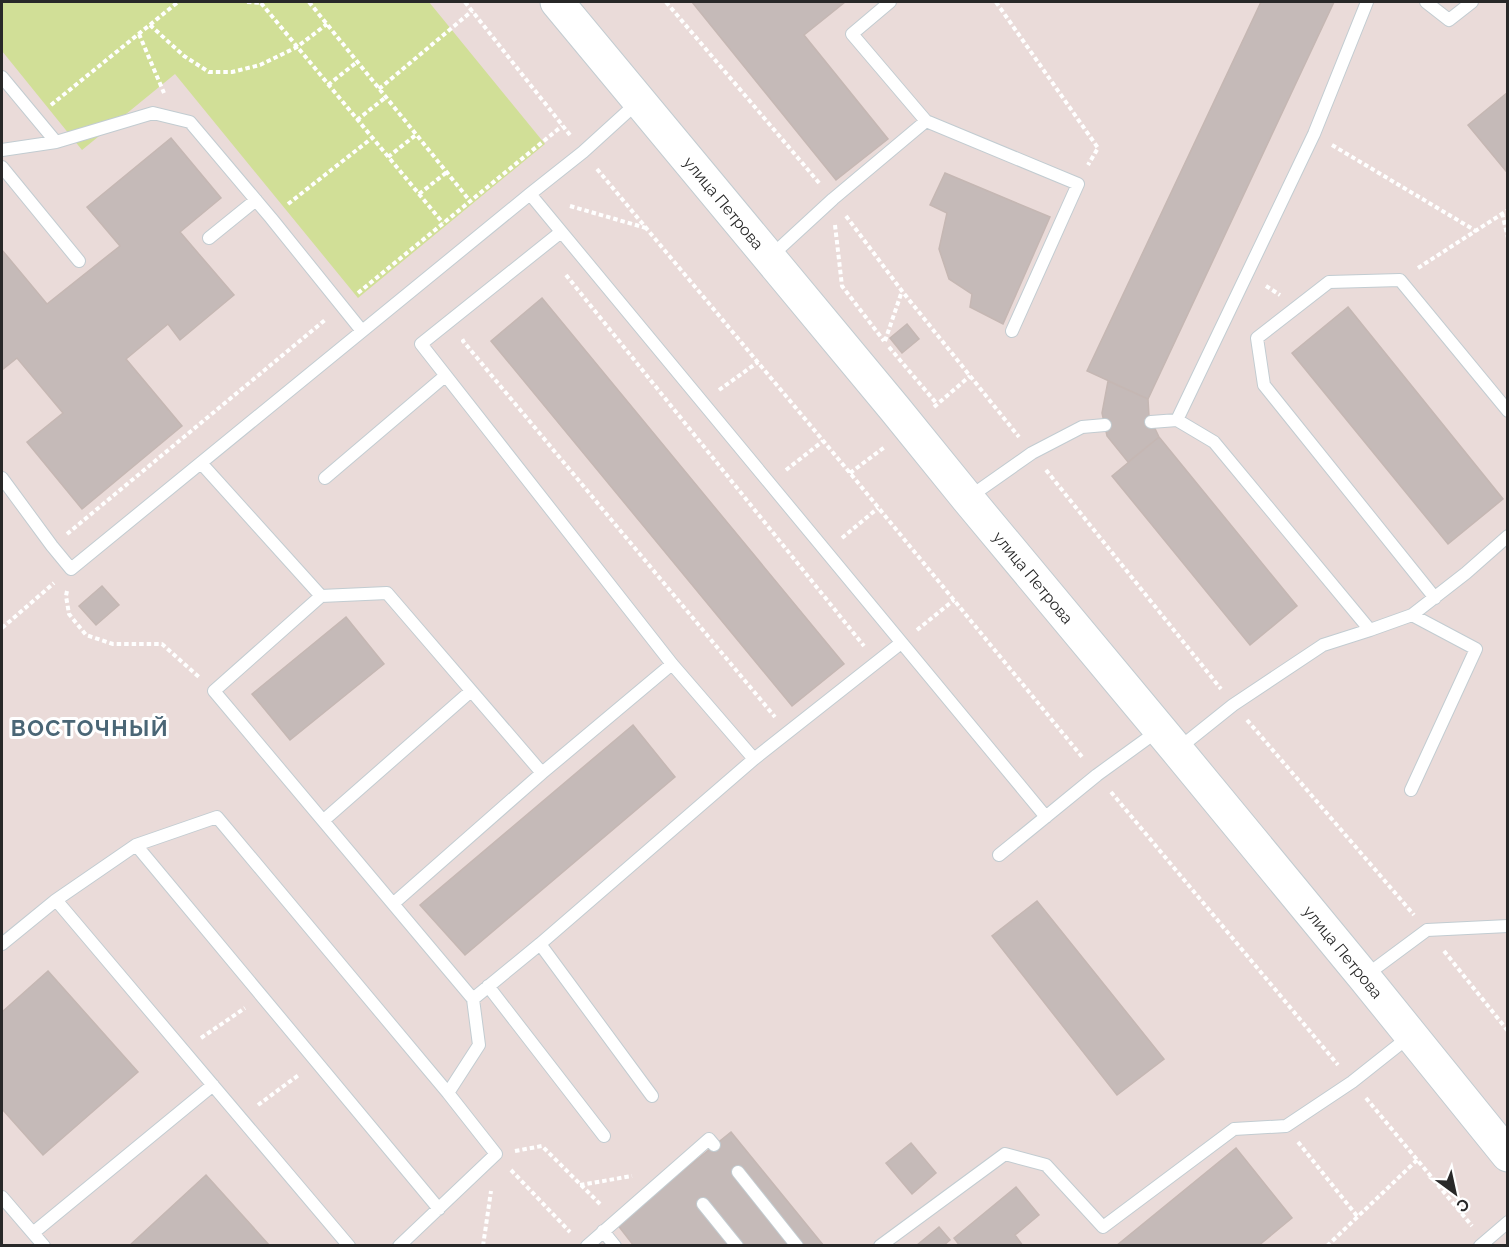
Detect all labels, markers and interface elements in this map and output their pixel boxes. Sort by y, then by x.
street label: улица Петрова [679,153,767,253]
street label: улица Петрова [989,528,1077,628]
district label: ВОСТОЧНЫЙ [11,715,169,741]
street label: улица Петрова [1299,902,1386,1002]
north arrow [1425,1163,1485,1223]
text: С [1453,1194,1473,1216]

